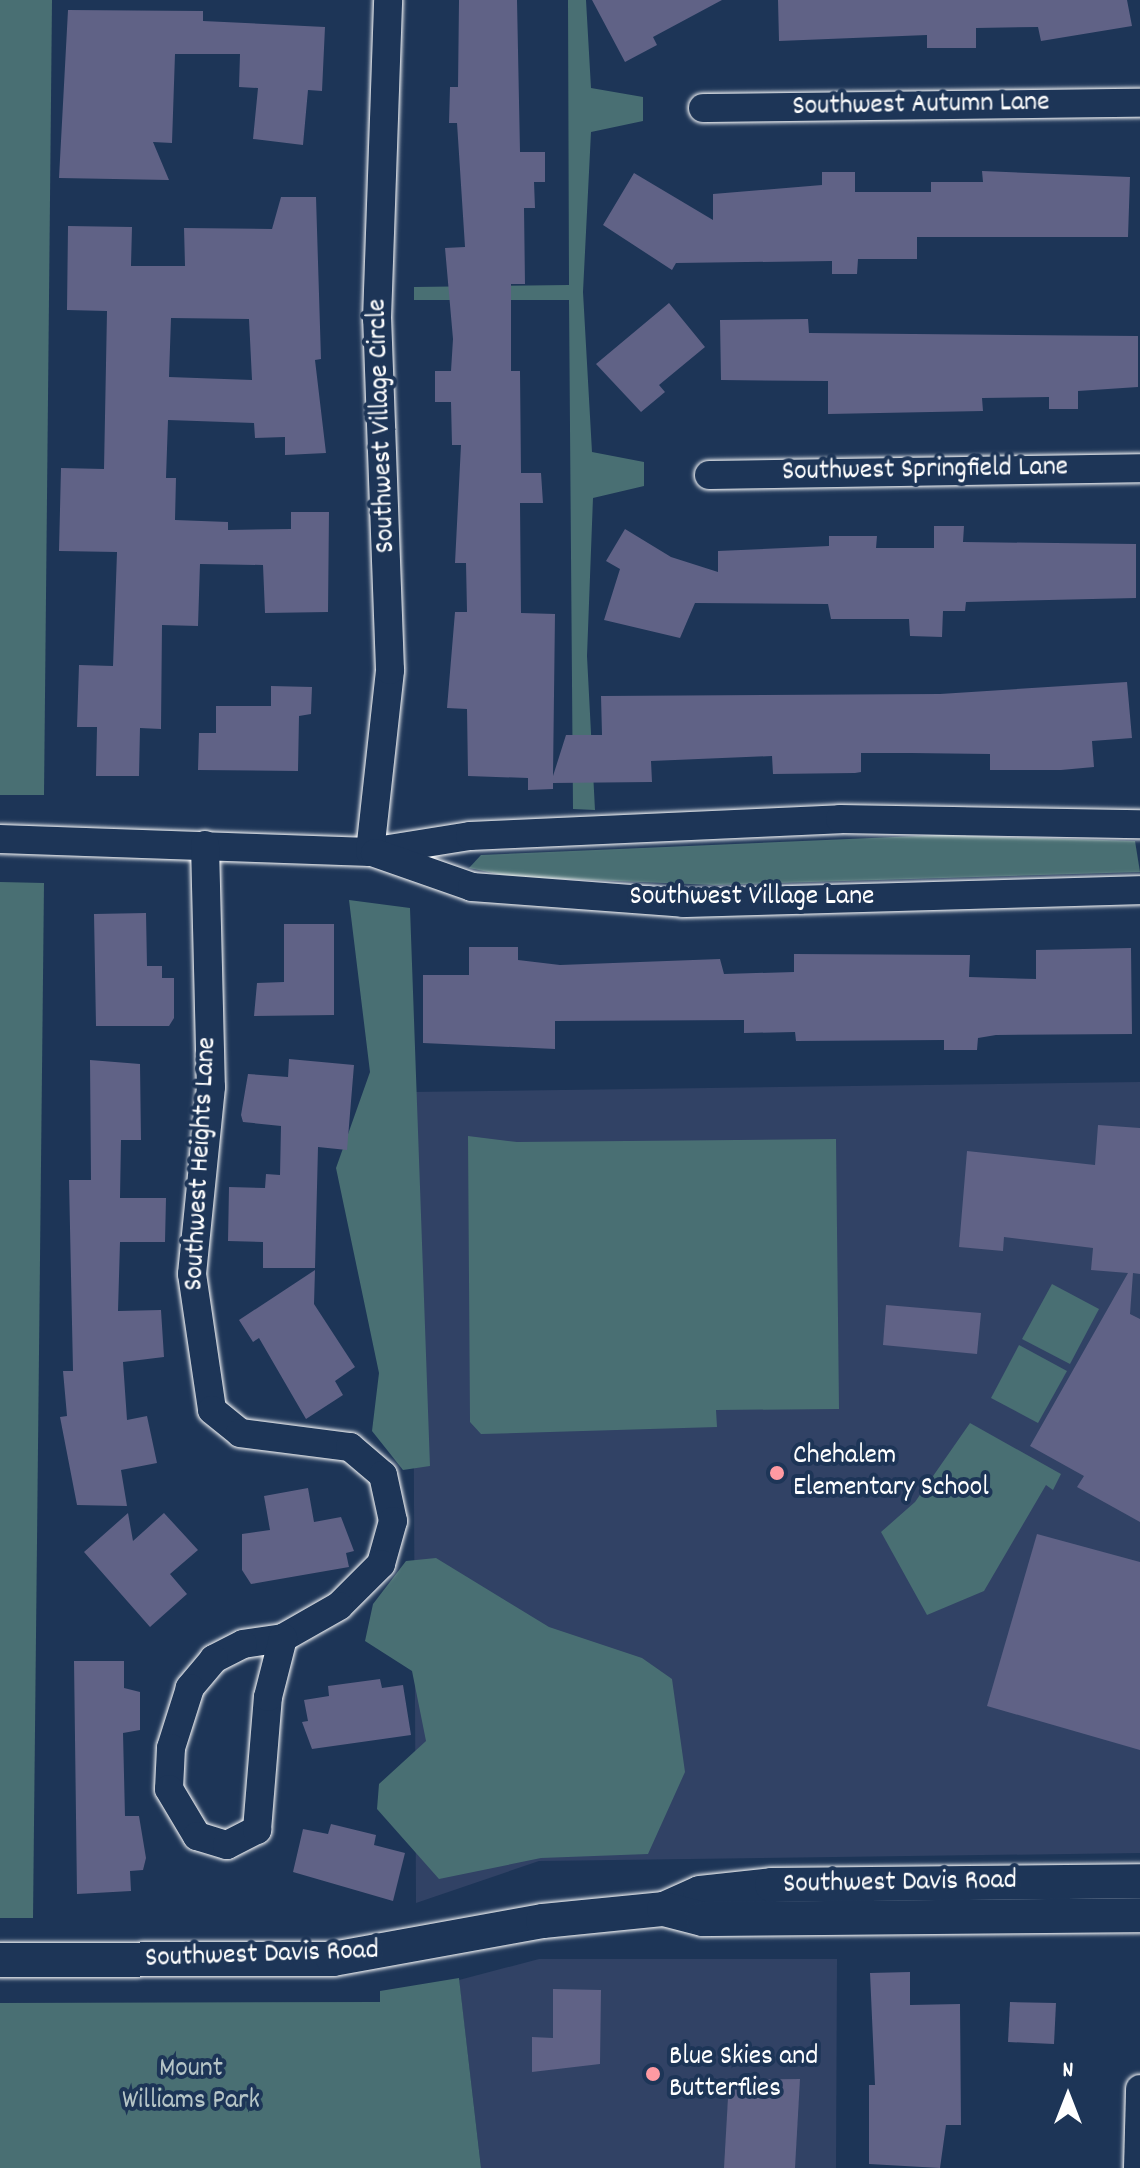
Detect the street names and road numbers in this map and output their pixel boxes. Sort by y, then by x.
street label: Southwest Autumn Lane [792,87,1050,125]
street label: Southwest Village Circle [362,298,404,554]
street label: Southwest Springfield Lane [782,452,1068,490]
street label: Southwest Village Lane [630,881,874,915]
street label: Southwest Heights Lane [179,1036,225,1292]
street label: Southwest Davis Road [783,1865,1017,1903]
street label: Southwest Davis Road [145,1935,379,1977]

